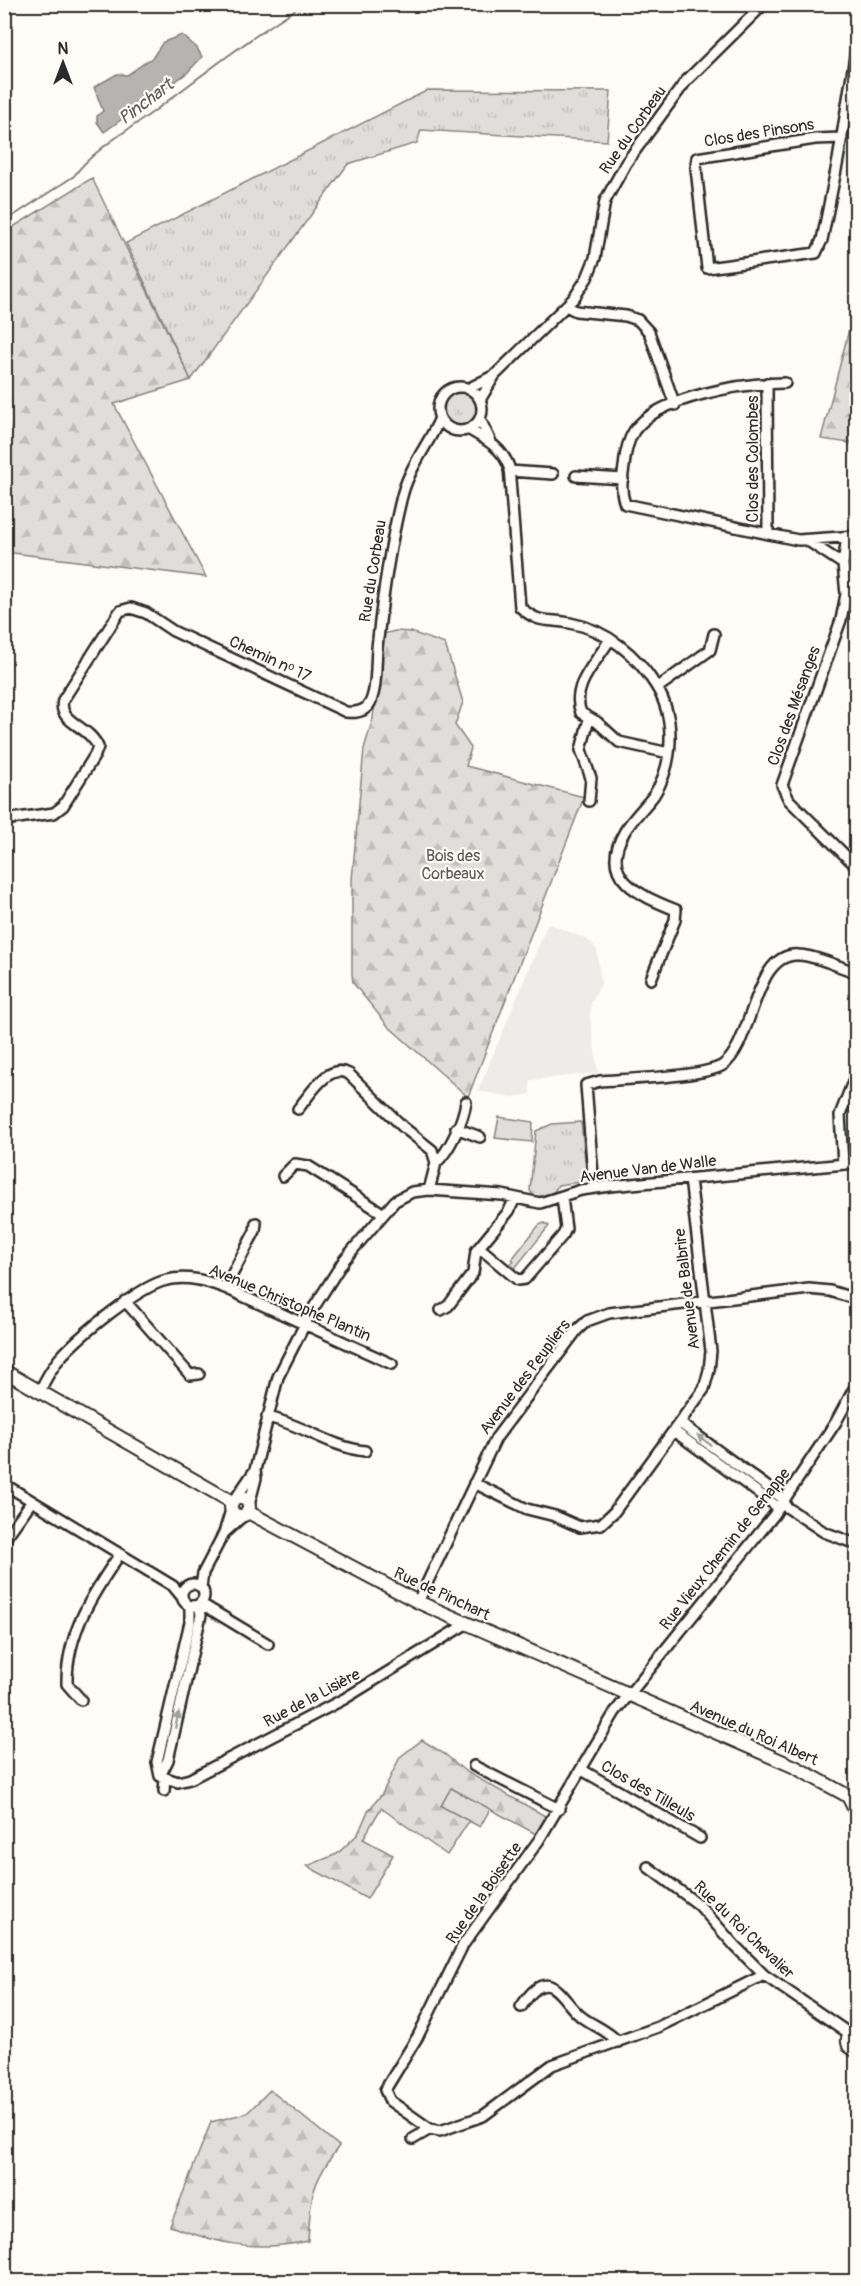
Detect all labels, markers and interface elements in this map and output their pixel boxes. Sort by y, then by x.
north arrow [33,33,93,93]
text: N [58,39,69,59]
water label: Pinchart [114,73,179,130]
street label: Rue du Corbeau [595,82,671,178]
street label: Clos des Pinsons [703,114,815,152]
street label: Clos des Colombes [743,396,763,522]
street label: Rue du Corbeau [355,519,391,623]
street label: Chemin nᵒ 17 [226,631,314,687]
street label: Clos des Mésanges [763,644,825,768]
park label: Bois des Corbeaux [421,846,485,884]
street label: Avenue Van de Walle [578,1151,718,1187]
street label: Avenue de Balbrire [670,1227,704,1351]
street label: Avenue Christophe Plantin [206,1260,374,1346]
street label: Avenue des Peupliers [475,1316,575,1438]
one-way arrow [697,1434,713,1446]
street label: Rue Vieux Chemin de Genappe [656,1464,795,1634]
street label: Rue de Pinchart [391,1563,494,1625]
street label: Rue de la Lisière [260,1664,364,1732]
street label: Avenue du Roi Albert [687,1696,822,1770]
one-way arrow [172,1711,182,1729]
street label: Clos des Tilleuls [597,1756,699,1826]
street label: Rue de la Boisette [442,1838,526,1948]
street label: Rue du Roi Chevalier [689,1877,799,1983]

